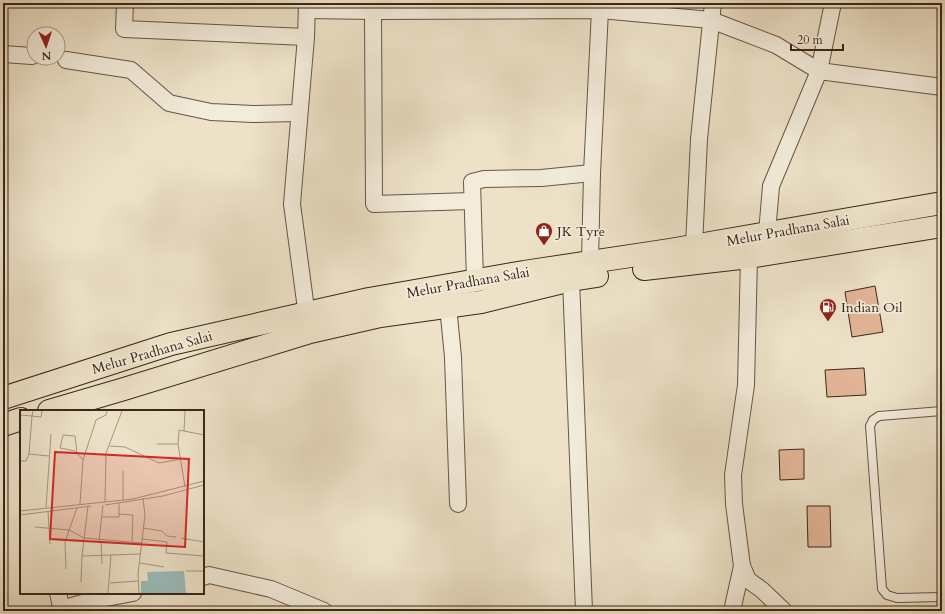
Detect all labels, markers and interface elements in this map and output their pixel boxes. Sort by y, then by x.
north arrow [26,26,66,66]
scale bar [791,26,843,52]
text: 20 m [797,32,824,48]
text: N [41,48,52,63]
street label: Melur Pradhana Salai [725,210,851,251]
shop icon: JK Tyre [534,221,554,246]
place label: JK Tyre [555,222,605,241]
street label: Melur Pradhana Salai [405,262,531,303]
fuel station icon: Indian Oil [818,297,838,322]
place label: Indian Oil [841,298,903,317]
street label: Melur Pradhana Salai [90,326,215,379]
inset map [20,410,204,594]

